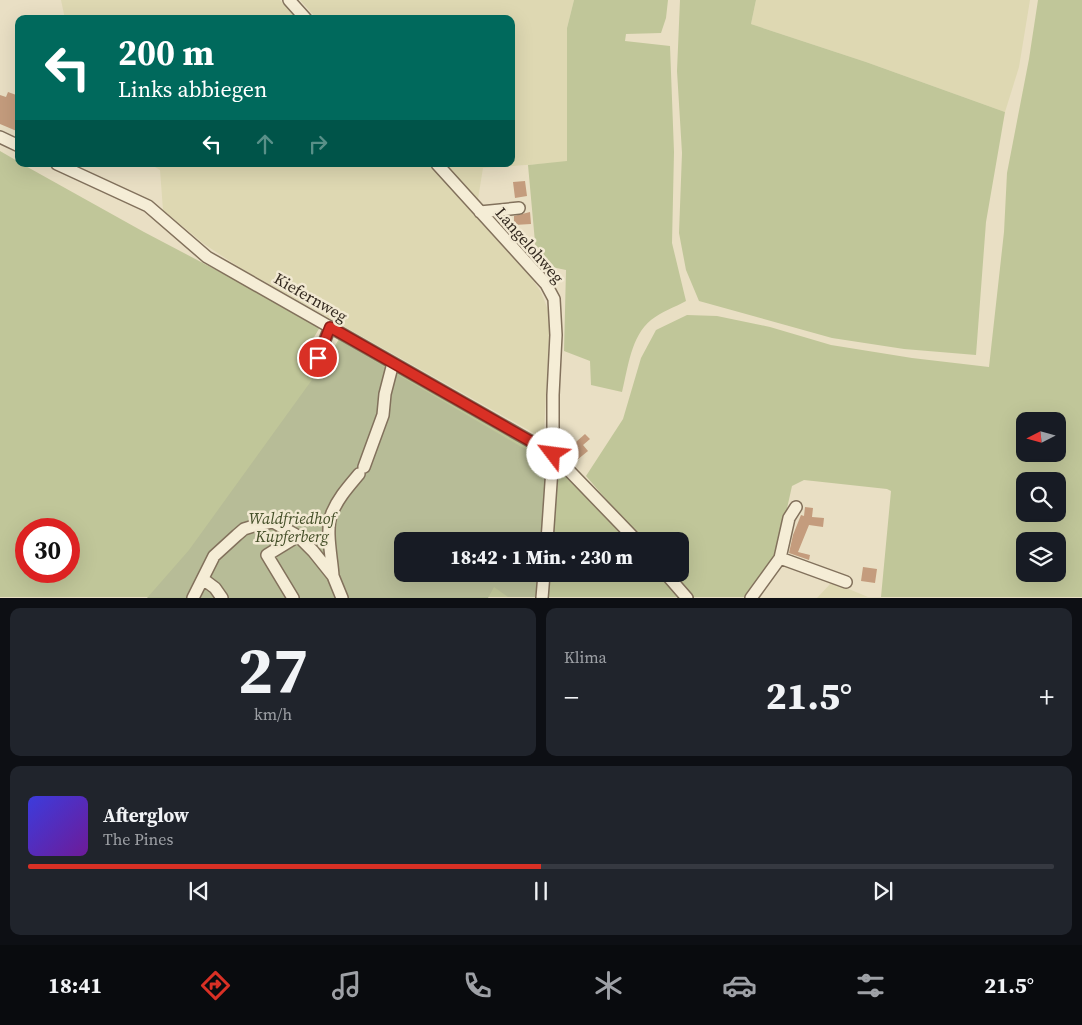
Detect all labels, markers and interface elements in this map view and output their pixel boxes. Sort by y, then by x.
text: 200 m [118,29,214,77]
icon: left [35,35,100,100]
text: Links abbiegen [118,74,267,104]
icon: left [198,130,226,158]
icon: ahead [251,130,279,158]
icon: right [304,130,332,158]
street label: Langelohweg [491,202,569,288]
street label: Kiefernweg [270,267,352,327]
pin [297,337,339,379]
icon: arrive [304,344,332,372]
north arrow [1016,412,1066,462]
map controls [1016,412,1066,582]
position arrow [526,427,578,479]
button: search [1016,472,1066,522]
park label: Waldfriedhof Kupferberg [249,507,339,547]
speed limit sign: 30 [15,518,80,583]
button: layers [1016,532,1066,582]
text: 18:42 · 1 Min. · 230 m [450,544,633,570]
text: 27 [238,626,308,715]
text: Klima [564,646,607,668]
text: 21.5° [766,670,852,722]
text: − [564,678,579,716]
text: + [1039,678,1054,716]
text: km/h [254,703,292,725]
text: Afterglow [103,802,189,828]
text: The Pines [103,828,173,850]
icon: previous [185,877,213,905]
icon: pause [527,877,555,905]
icon: next [869,877,897,905]
icon: directions [198,968,233,1003]
icon: music [329,968,364,1003]
icon: phone [460,968,495,1003]
icon: climate [591,968,626,1003]
icon: car [722,968,757,1003]
icon: filters [853,968,888,1003]
text: 18:41 [48,970,102,1000]
text: 21.5° [984,970,1034,1000]

